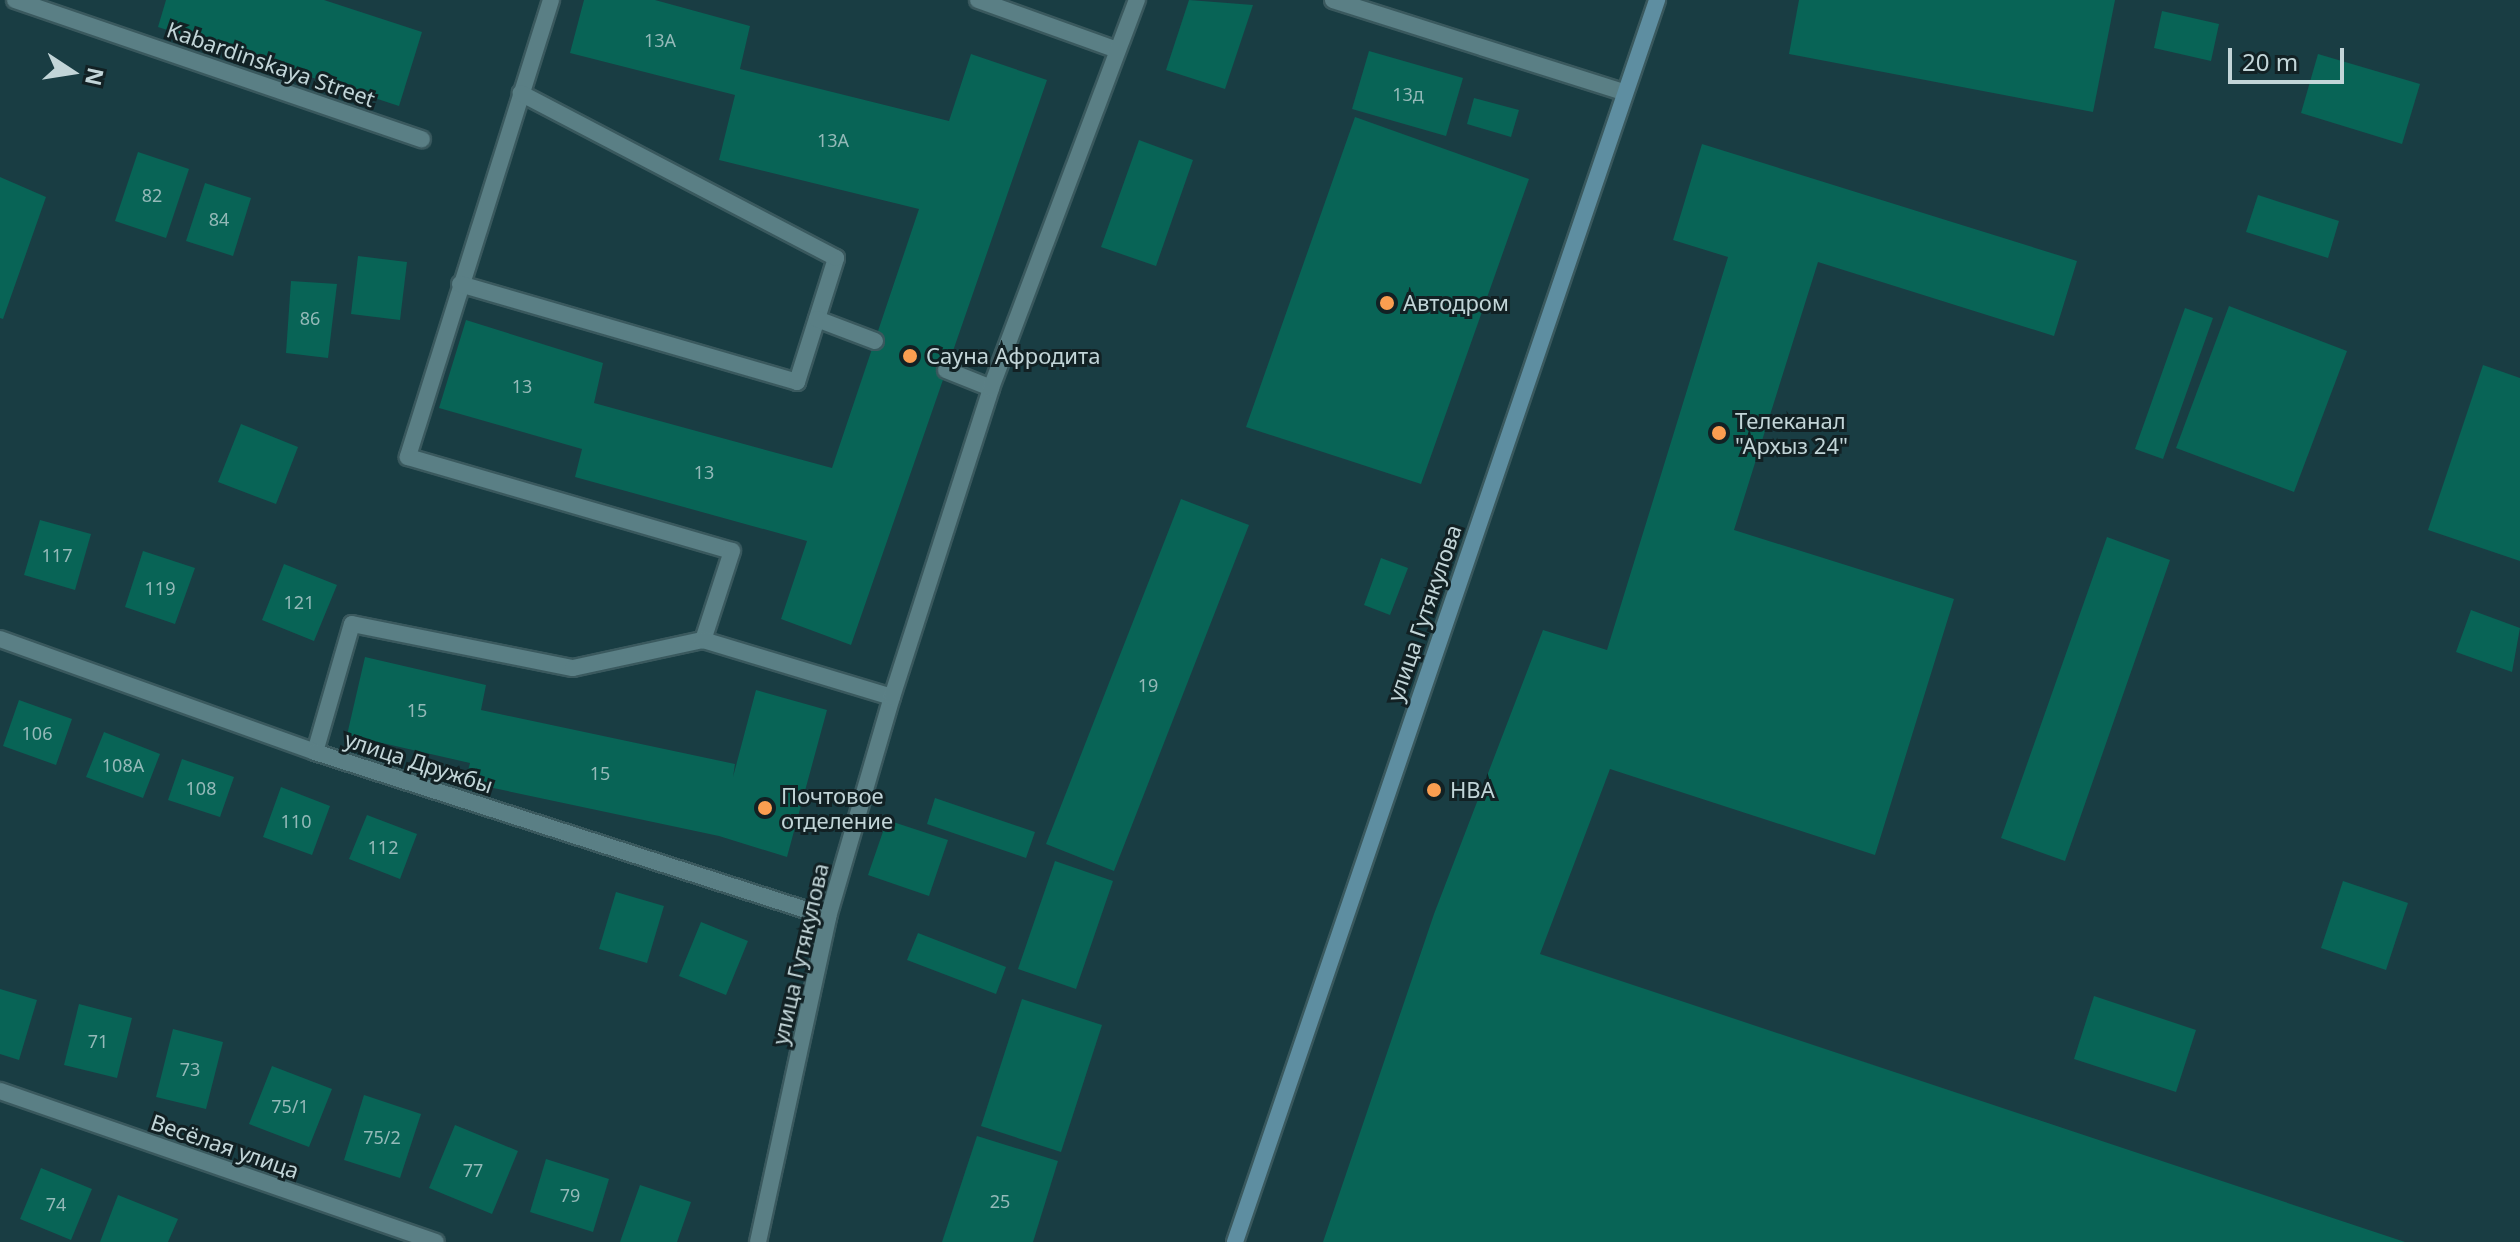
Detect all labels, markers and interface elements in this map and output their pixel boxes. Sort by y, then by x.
street label: Kabardinskaya Street [163,16,379,112]
house number: 13А [644,29,676,51]
north arrow [32,32,112,112]
scale bar [2232,32,2348,82]
text: 20 m [2242,45,2298,78]
text: N [79,65,112,89]
house number: 13д [1392,83,1424,105]
house number: 13А [817,129,849,151]
house number: 82 [142,184,162,206]
house number: 84 [209,208,229,230]
place label: Автодром [1403,290,1509,316]
marker: Автодром [1378,294,1396,312]
house number: 86 [300,307,320,329]
place label: Сауна Афродита [926,343,1100,369]
marker: Сауна Афродита [901,347,919,365]
house number: 13 [512,375,532,397]
place label: Телеканал "Архыз 24" [1735,407,1848,458]
marker: Телеканал "Архыз 24" [1710,424,1728,442]
house number: 13 [694,461,714,483]
street label: улица Гутякулова [1381,521,1467,705]
house number: 117 [42,544,72,566]
house number: 119 [145,577,175,599]
house number: 121 [284,591,314,613]
house number: 19 [1138,674,1158,696]
house number: 15 [407,699,427,721]
house number: 106 [22,722,52,744]
street label: улица Дружбы [341,726,497,798]
house number: 108А [102,754,144,776]
house number: 15 [590,762,610,784]
house number: 108 [186,777,216,799]
place label: НВА [1450,777,1495,803]
marker: НВА [1425,781,1443,799]
place label: Почтовое отделение [781,782,893,834]
marker: Почтовое отделение [756,799,774,817]
house number: 110 [281,810,311,832]
house number: 112 [368,836,398,858]
street label: улица Гутякулова [766,861,834,1047]
house number: 71 [88,1030,108,1052]
house number: 73 [180,1058,200,1080]
house number: 75/1 [271,1095,309,1117]
street label: Весёлая улица [147,1108,303,1184]
house number: 75/2 [363,1126,401,1148]
house number: 77 [463,1159,483,1181]
house number: 79 [560,1184,580,1206]
house number: 25 [990,1190,1010,1212]
house number: 74 [46,1193,66,1215]

